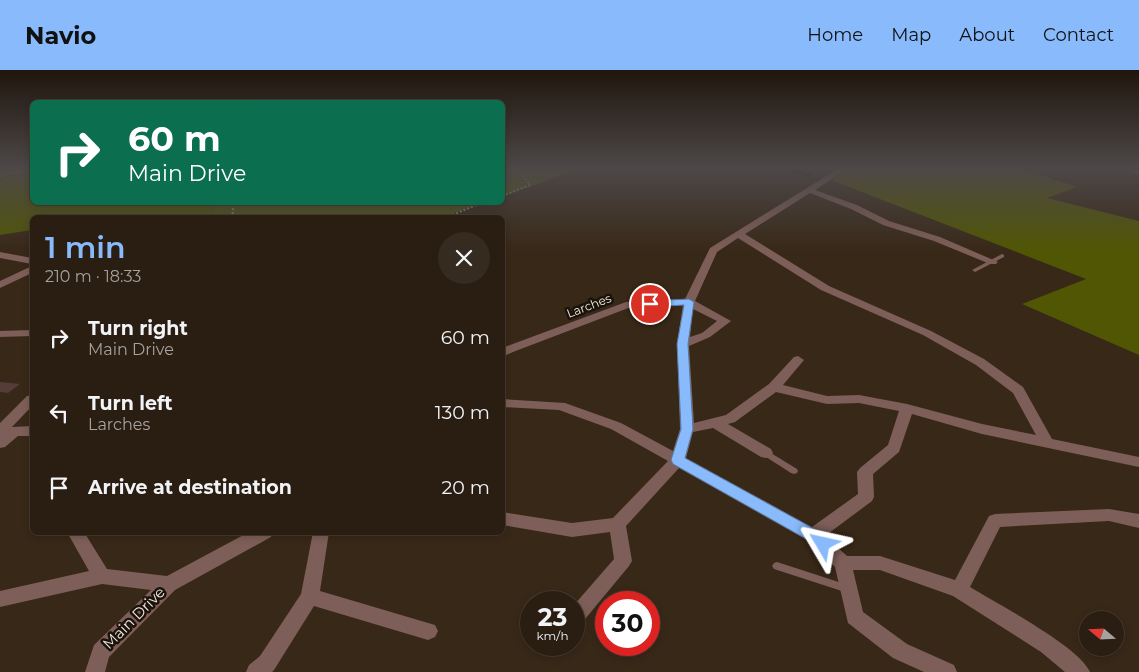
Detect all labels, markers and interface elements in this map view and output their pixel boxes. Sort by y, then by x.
text: Navio [25,21,96,50]
text: Home [807,24,863,46]
text: Map [891,24,931,46]
text: About [959,24,1015,46]
text: Contact [1043,24,1114,46]
text: 60 m [128,117,221,160]
icon: right [45,120,110,185]
text: Main Drive [128,160,246,187]
text: 1 min [45,229,126,266]
button: close [438,232,490,284]
text: 210 m · 18:33 [45,267,141,286]
pin [629,283,671,325]
street label: Larches [564,290,613,321]
icon: arrive [636,290,664,318]
text: Turn right [88,317,188,340]
icon: right [45,324,73,352]
text: 60 m [441,326,490,349]
text: Main Drive [88,340,174,359]
text: Turn left [88,392,173,415]
icon: left [45,399,73,427]
text: 130 m [435,401,490,424]
text: Larches [88,415,150,434]
icon: arrive [45,474,73,502]
text: Arrive at destination [88,476,292,499]
text: 20 m [442,476,490,499]
position arrow [796,517,848,569]
street label: Main Drive [98,582,169,653]
speed limit sign: 30 [595,591,660,656]
text: 23 [538,602,567,632]
north arrow [1079,611,1124,656]
map controls [1079,611,1124,656]
text: km/h [536,628,569,643]

